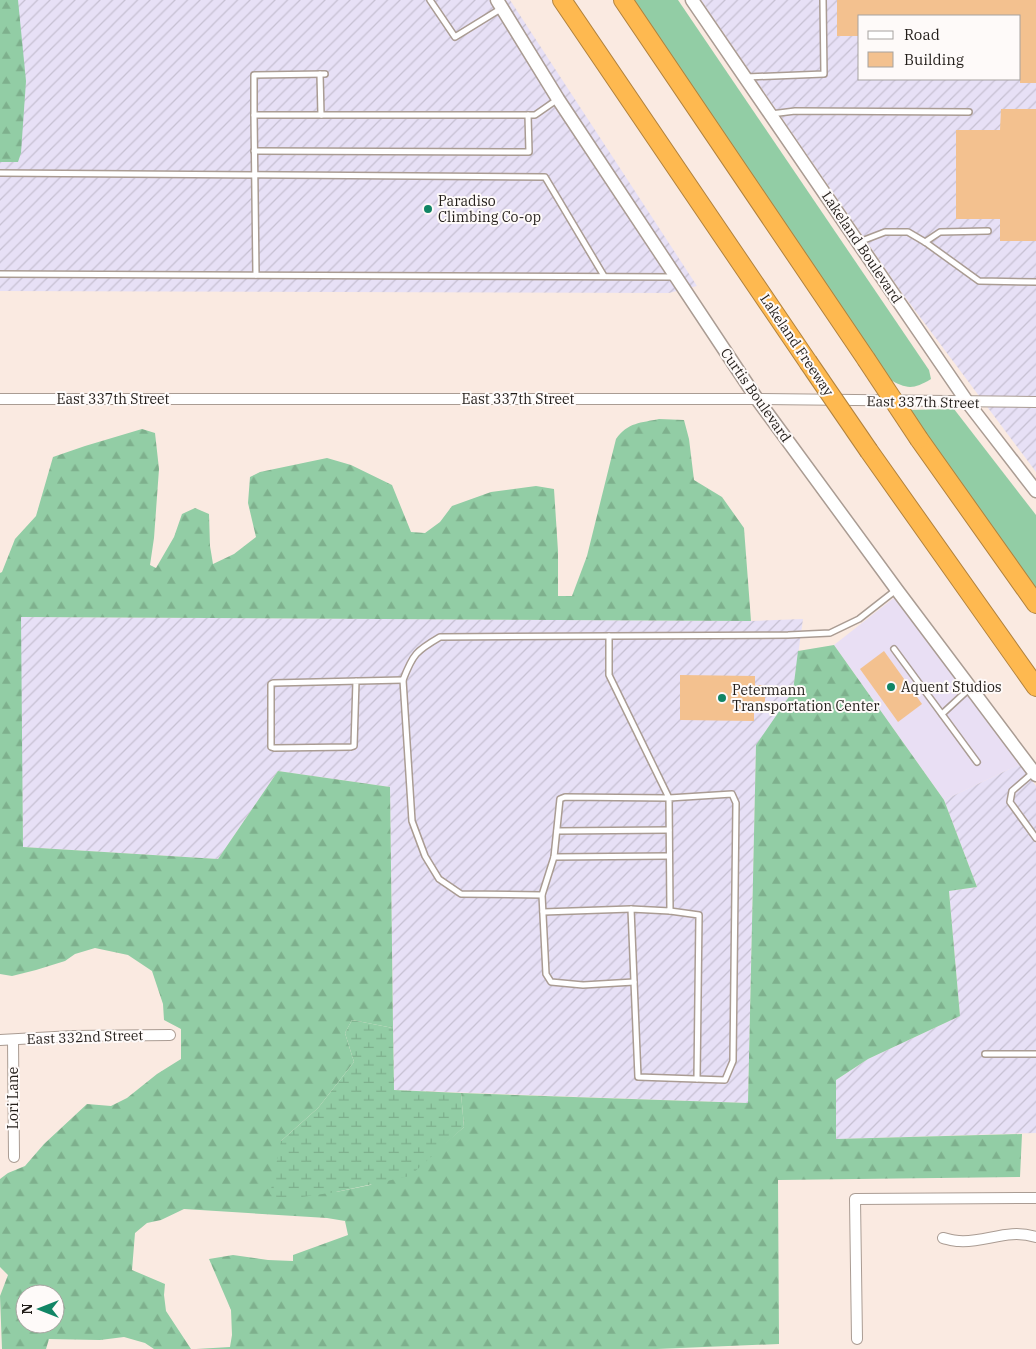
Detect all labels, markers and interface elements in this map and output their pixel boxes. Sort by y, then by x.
legend [858,15,1021,80]
text: Road [904,25,940,44]
text: Building [904,50,964,69]
street label: Lakeland Boulevard [818,188,906,307]
place label: Paradiso Climbing Co-op [438,192,541,226]
marker: Paradiso Climbing Co-op [422,203,434,215]
street label: Lakeland Freeway [756,290,838,400]
street label: Curtis Boulevard [717,344,795,446]
street label: East 337th Street [57,390,170,408]
street label: East 337th Street [462,390,575,408]
street label: East 337th Street [866,392,980,412]
place label: Aquent Studios [901,678,1002,696]
place label: Petermann Transportation Center [732,681,880,715]
marker: Aquent Studios [885,681,897,693]
marker: Petermann Transportation Center [716,692,728,704]
street label: East 332nd Street [26,1026,144,1048]
street label: Lori Lane [4,1067,22,1129]
north arrow [15,1284,65,1334]
text: N [18,1303,36,1315]

